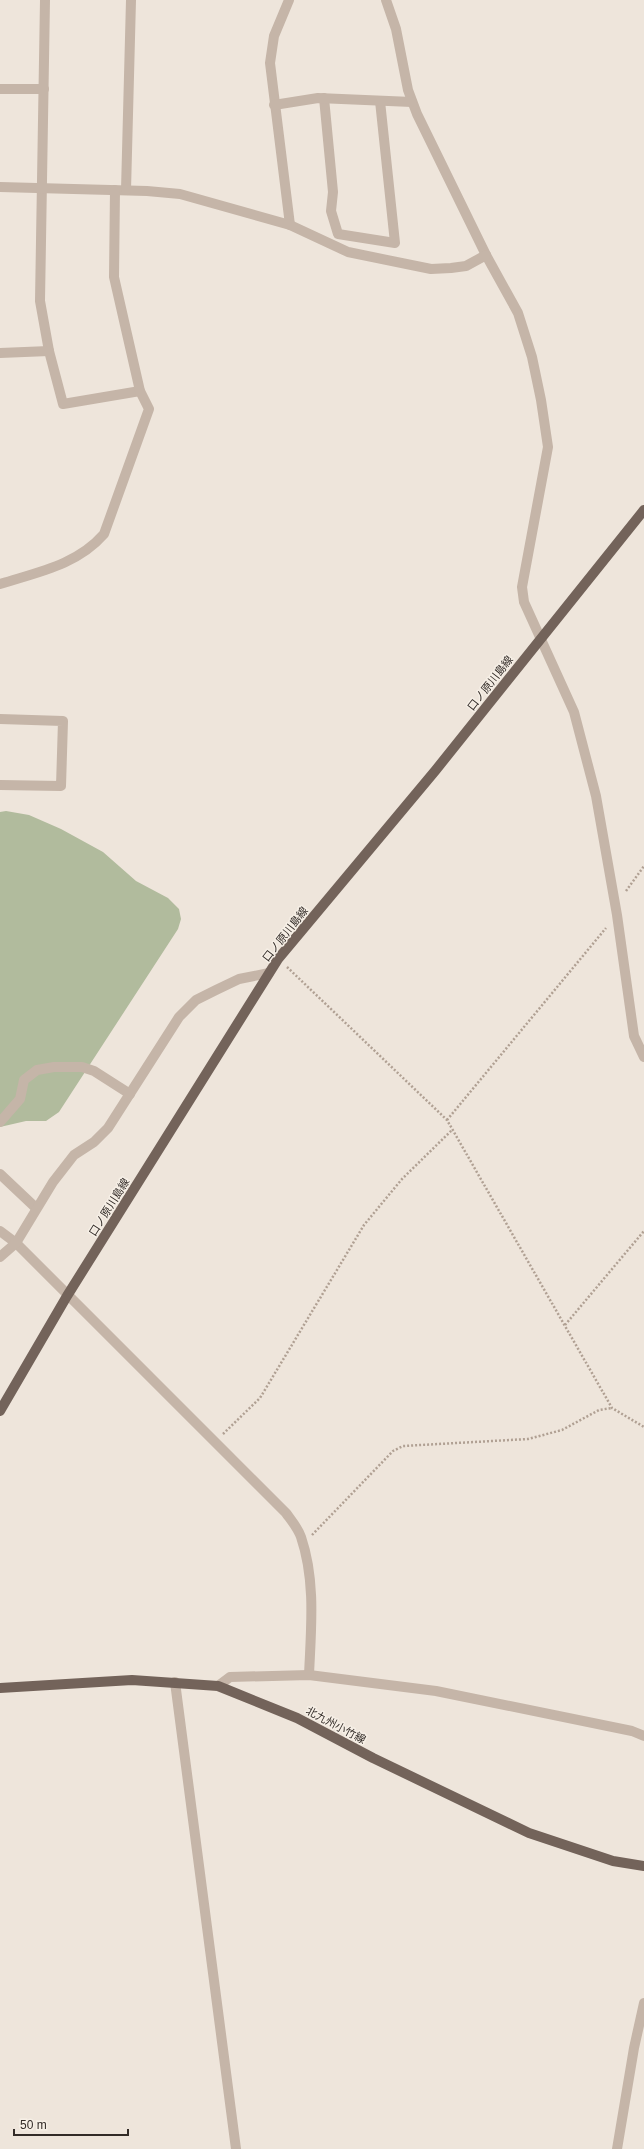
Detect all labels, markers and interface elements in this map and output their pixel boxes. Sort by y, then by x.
street label: 口ノ原川島線 [465,653,515,713]
street label: 口ノ原川島線 [260,904,310,964]
street label: 口ノ原川島線 [86,1176,132,1238]
street label: 北九州小竹線 [304,1704,368,1746]
scale bar [14,2111,128,2137]
text: 50 m [20,2118,47,2132]

